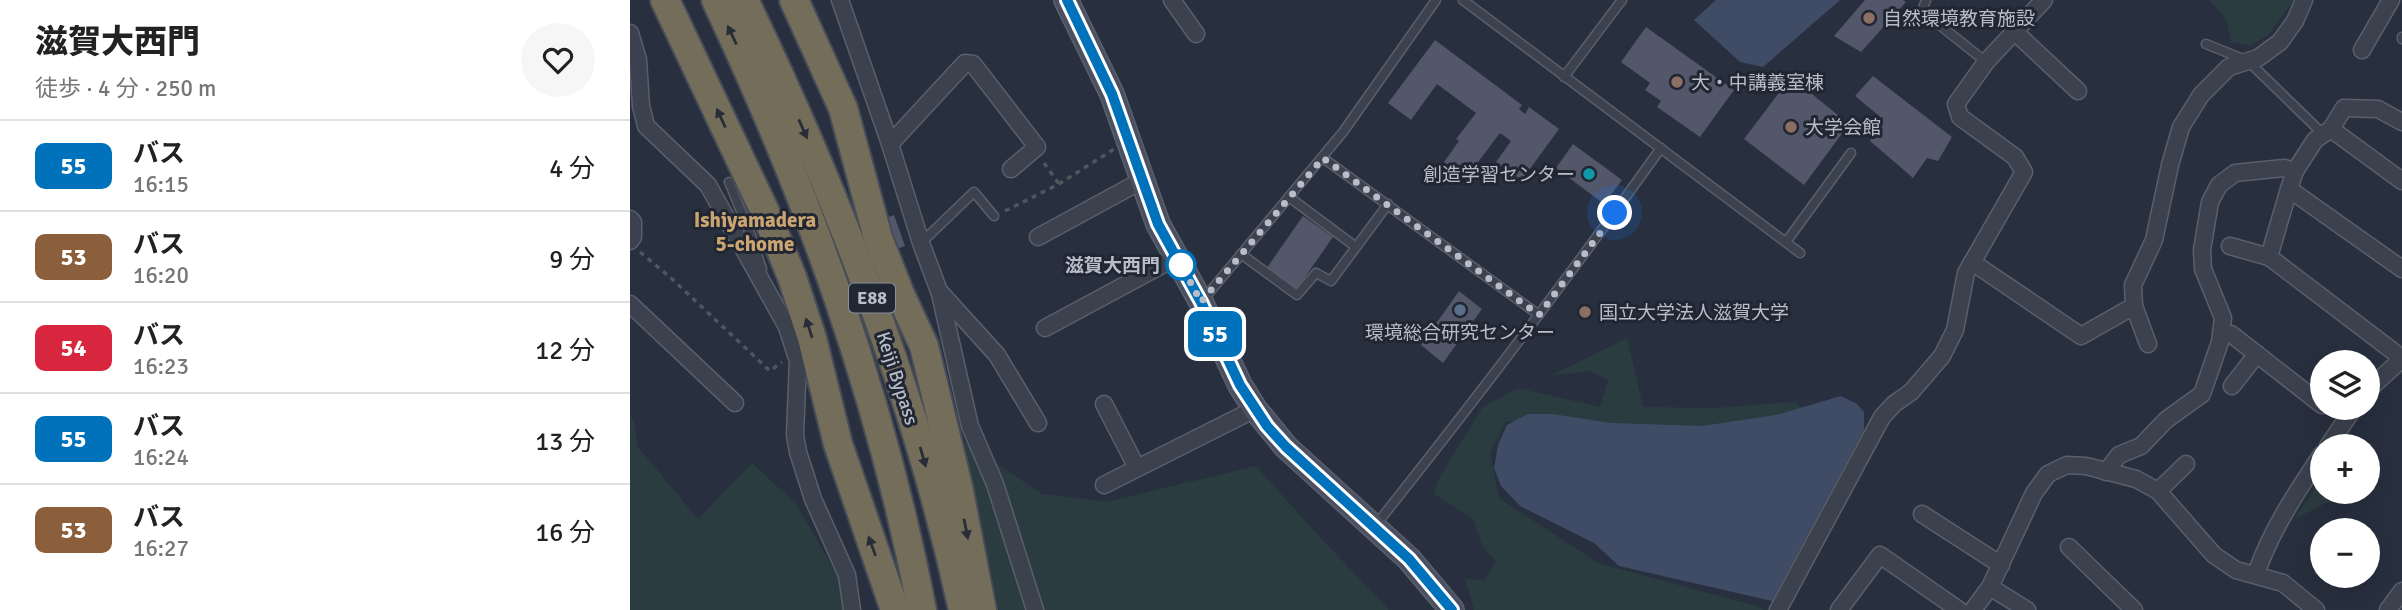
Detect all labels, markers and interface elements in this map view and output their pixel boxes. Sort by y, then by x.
place label: 自然環境教育施設 [1883,7,2035,31]
marker: 自然環境教育施設 [1861,10,1877,26]
text: 滋賀大西門 [35,22,200,63]
button: heart [521,23,595,97]
one-way arrow [726,25,738,45]
place label: 大・中講義室棟 [1691,71,1824,95]
text: 徒歩 · 4 分 · 250 m [35,74,216,103]
marker: 大・中講義室棟 [1669,74,1685,90]
one-way arrow [715,108,727,128]
place label: 大学会館 [1805,116,1881,140]
one-way arrow [797,119,809,139]
marker: 大学会館 [1783,119,1799,135]
text: バス [133,138,185,170]
text: 55 [61,151,86,181]
text: 4 分 [549,153,595,185]
place label: 創造学習センター [1423,163,1575,187]
marker: 創造学習センター [1581,166,1597,182]
text: 16:15 [133,170,189,199]
your location [1597,195,1632,230]
district label: Ishiyamadera 5-chome [694,207,817,257]
text: バス [133,229,185,261]
text: 53 [61,242,86,272]
text: 9 分 [549,244,595,276]
marker: 滋賀大西門 [1166,250,1196,280]
place label: 滋賀大西門 [1065,254,1160,278]
text: 16:20 [133,261,189,290]
road number: E88 [849,284,895,312]
place label: 国立大学法人滋賀大学 [1599,301,1789,325]
marker: 環境総合研究センター [1452,302,1468,318]
marker: 国立大学法人滋賀大学 [1577,304,1593,320]
line badge: 55 [1184,311,1246,357]
one-way arrow [803,317,813,338]
text: 55 [1202,319,1228,349]
text: バス [133,320,185,352]
place label: 環境総合研究センター [1365,321,1555,345]
street label: Keiji Bypass [871,329,923,428]
text: 54 [61,333,86,363]
text: 12 分 [535,335,595,367]
map controls [2310,350,2380,588]
button: layers [2310,350,2380,420]
text: 16:23 [133,352,189,381]
text: バス [133,411,185,443]
text: 55 [61,424,86,454]
text: 13 分 [535,426,595,458]
button: + [2310,434,2380,504]
text: 16:24 [133,443,189,472]
one-way arrow [918,447,928,468]
text: バス [133,502,185,534]
text: 53 [61,515,86,545]
text: 16 分 [535,517,595,549]
one-way arrow [961,518,972,540]
button: − [2310,518,2380,588]
text: 16:27 [133,534,189,563]
one-way arrow [867,535,878,556]

